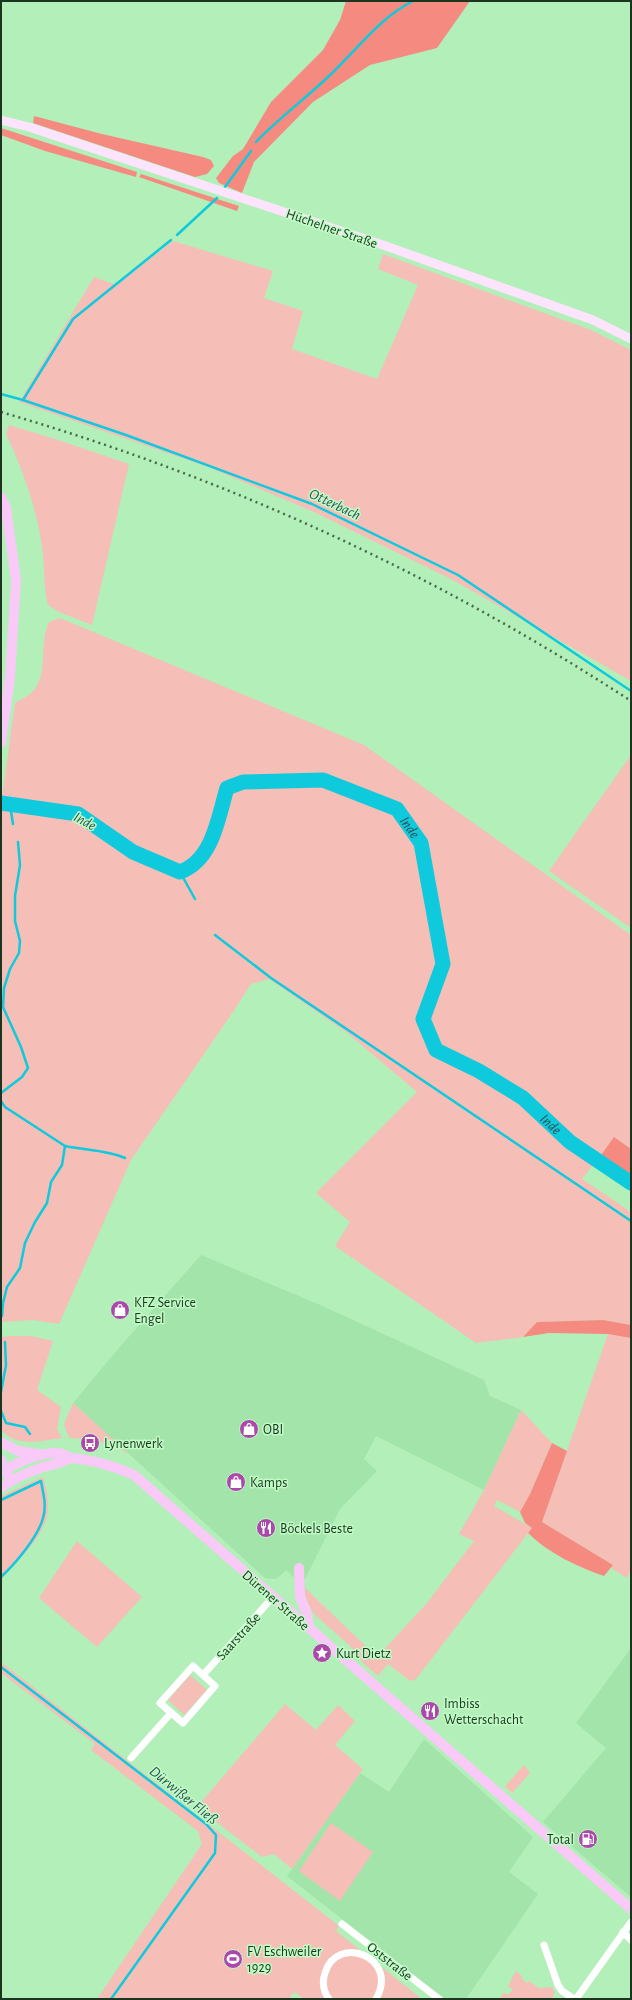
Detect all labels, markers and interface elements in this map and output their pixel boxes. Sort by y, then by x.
street label: Hüchelner Straße [284,207,379,251]
water label: Otterbach [307,486,363,523]
water label: Inde [71,809,99,834]
water label: Inde [397,814,423,842]
water label: Inde [537,1111,564,1138]
place label: KFZ Service Engel [134,1296,196,1326]
shop icon: KFZ Service Engel [109,1299,131,1321]
shop icon: OBI [238,1418,260,1440]
place label: OBI [263,1423,283,1437]
bus stop icon: Lynenwerk [79,1432,101,1454]
place label: Lynenwerk [104,1437,163,1451]
shop icon: Kamps [225,1471,247,1493]
place label: Kamps [250,1476,287,1490]
restaurant icon: Böckels Beste [255,1517,277,1539]
place label: Böckels Beste [280,1522,353,1536]
street label: Dürener Straße [239,1568,312,1633]
street label: Saarstraße [214,1610,263,1663]
place icon: Kurt Dietz [311,1642,333,1664]
place label: Kurt Dietz [336,1647,391,1661]
place label: Imbiss Wetterschacht [444,1697,524,1727]
restaurant icon: Imbiss Wetterschacht [419,1700,441,1722]
water label: Dürwißer Fließ [147,1763,221,1827]
fuel station icon: Total [577,1828,599,1850]
place label: Total [547,1833,574,1847]
street label: Oststraße [364,1940,415,1984]
place label: FV Eschweiler 1929 [247,1945,322,1975]
sports icon: FV Eschweiler 1929 [222,1948,244,1970]

